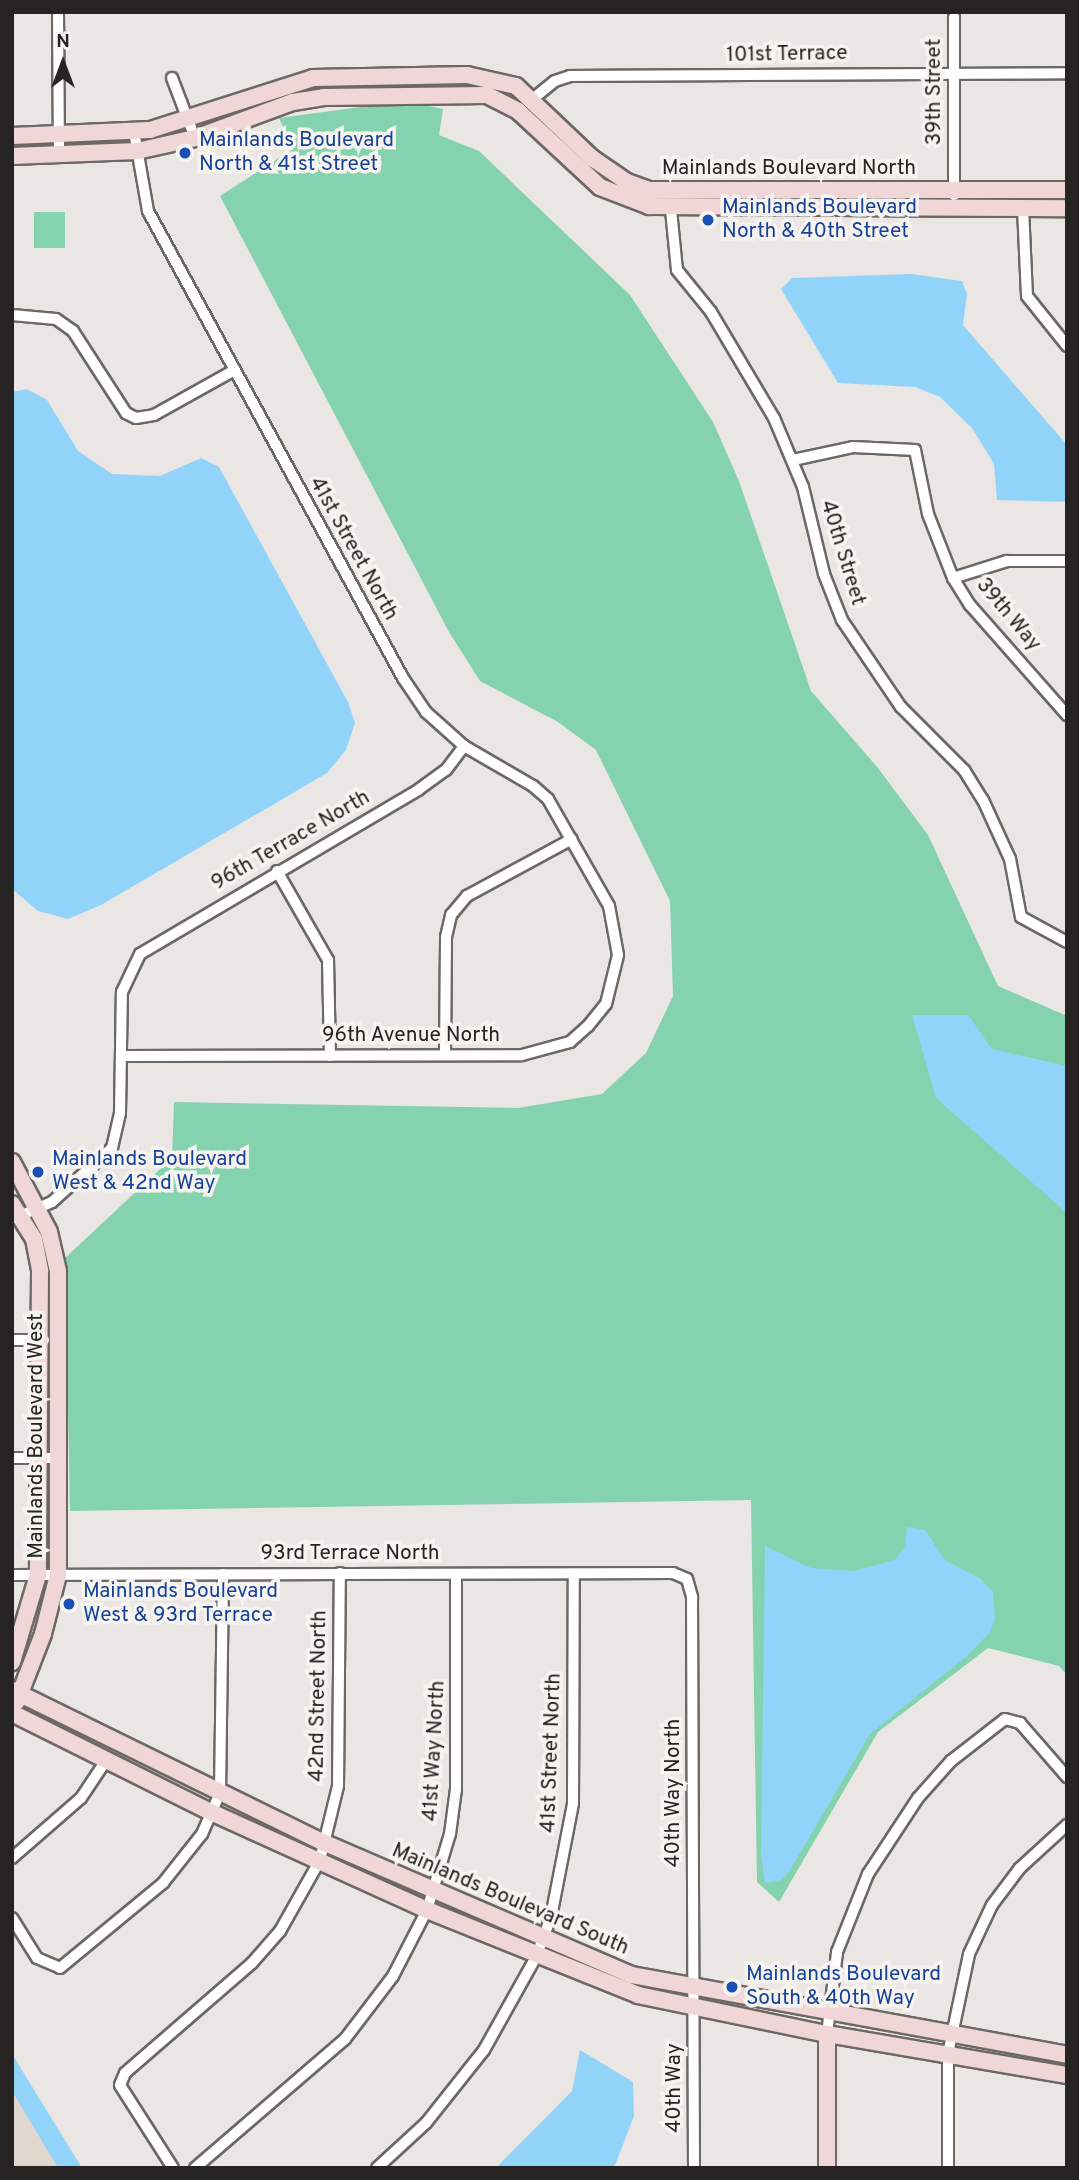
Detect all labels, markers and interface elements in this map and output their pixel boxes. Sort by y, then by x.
north arrow [28,28,98,98]
text: N [56,30,70,54]
street label: 39th Street [922,39,948,145]
street label: 101st Terrace [726,41,848,69]
place label: Mainlands Boulevard North & 41st Street [199,128,394,178]
marker: Mainlands Boulevard North & 41st Street [177,145,193,161]
street label: Mainlands Boulevard North [662,156,916,182]
place label: Mainlands Boulevard North & 40th Street [722,195,917,245]
marker: Mainlands Boulevard North & 40th Street [700,212,716,228]
street label: 41st Street North [303,473,403,625]
street label: 40th Street [814,497,870,609]
street label: 39th Way [970,573,1046,657]
street label: 96th Terrace North [207,785,375,897]
street label: 96th Avenue North [322,1023,500,1049]
place label: Mainlands Boulevard West & 42nd Way [52,1147,247,1197]
marker: Mainlands Boulevard West & 42nd Way [30,1164,46,1180]
street label: Mainlands Boulevard West [24,1313,50,1559]
street label: 93rd Terrace North [260,1541,440,1567]
place label: Mainlands Boulevard West & 93rd Terrace [83,1579,278,1629]
marker: Mainlands Boulevard West & 93rd Terrace [61,1596,77,1612]
street label: 42nd Street North [305,1610,333,1782]
street label: 41st Street North [537,1673,567,1833]
street label: 41st Way North [419,1680,451,1822]
street label: 40th Way North [661,1718,687,1868]
street label: Mainlands Boulevard South [388,1839,632,1961]
place label: Mainlands Boulevard South & 40th Way [746,1962,941,2012]
marker: Mainlands Boulevard South & 40th Way [724,1979,740,1995]
street label: 40th Way [662,2043,688,2133]

